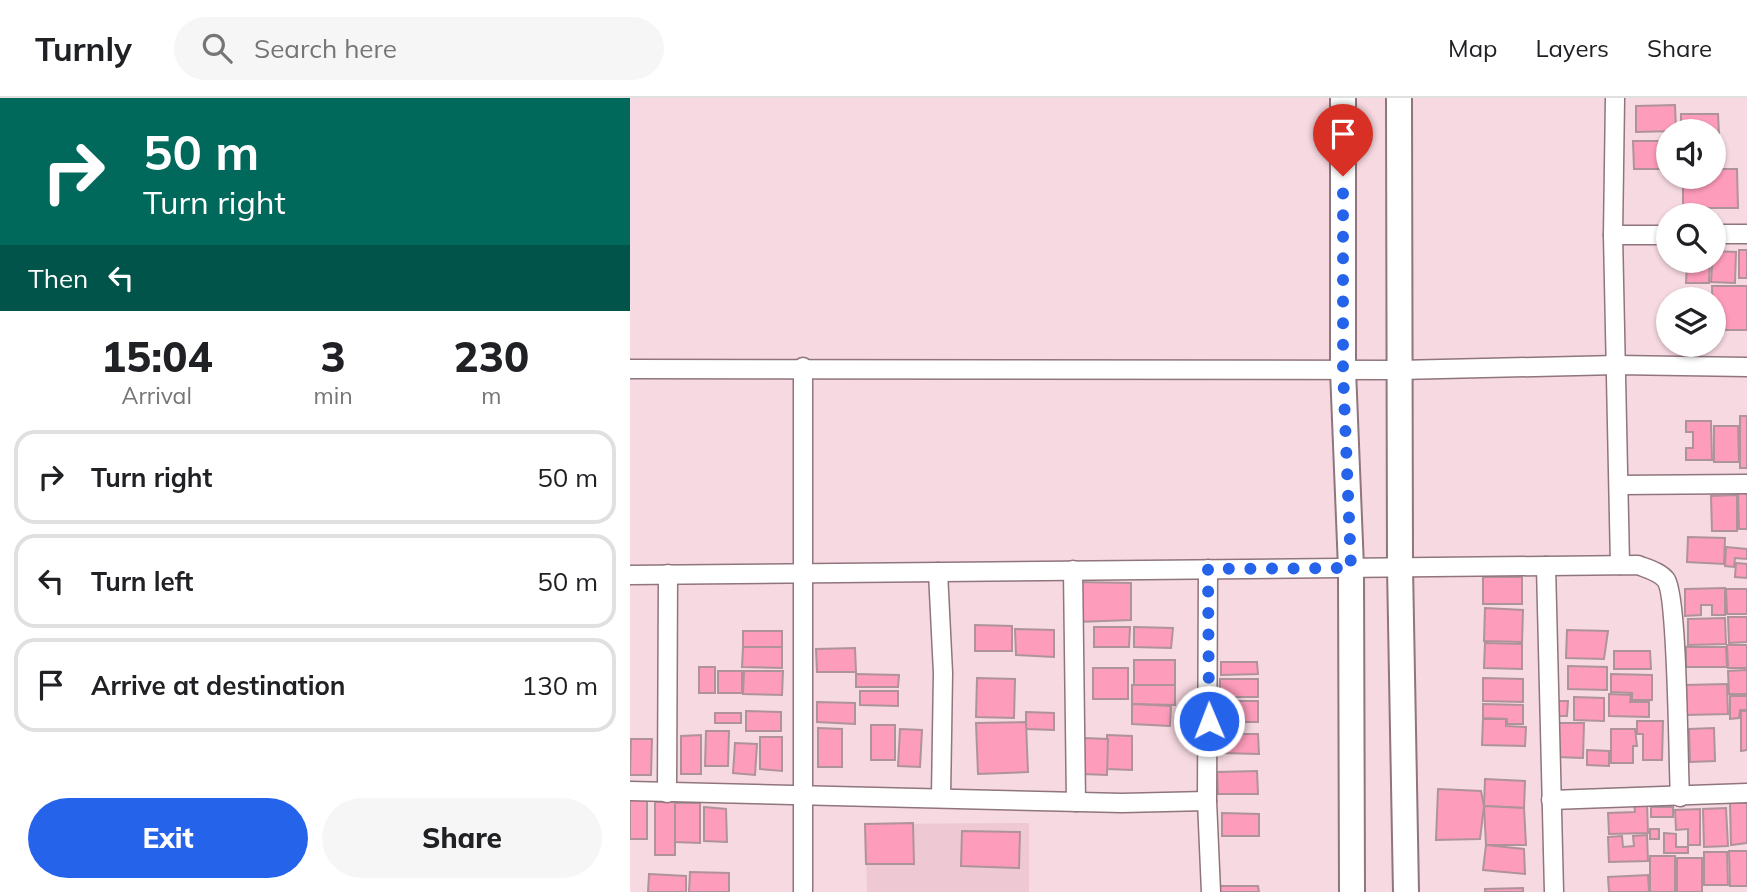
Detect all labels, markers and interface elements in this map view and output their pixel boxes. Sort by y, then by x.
search box [174,17,664,80]
text: Turnly [35,28,132,69]
icon: search [198,29,236,67]
text: Search here [254,32,397,65]
text: Map [1448,33,1497,63]
text: Layers [1535,33,1609,63]
text: Share [1647,33,1712,63]
pin [1313,104,1373,176]
icon: arrive [1324,115,1362,153]
map controls [1656,119,1726,357]
button: sound [1656,119,1726,189]
text: 50 m [143,121,259,182]
icon: right [28,126,119,217]
text: Turn right [143,182,286,222]
button: search [1656,203,1726,273]
icon: left [102,259,140,297]
text: Then [28,262,88,295]
button: layers [1656,287,1726,357]
text: 15:04 [101,330,213,383]
text: 3 [320,330,346,383]
text: 230 [454,330,529,383]
text: Arrival [122,381,192,410]
text: min [313,381,353,410]
text: m [481,381,501,410]
icon: right [32,458,70,496]
text: Turn right [91,461,212,494]
text: 50 m [537,461,598,494]
icon: left [32,562,70,600]
text: Turn left [91,565,193,598]
text: 50 m [537,565,598,598]
icon: arrive [32,666,70,704]
text: Arrive at destination [91,669,346,702]
text: 130 m [522,669,598,702]
position arrow [1172,684,1246,758]
button: Exit [28,798,308,878]
button: Share [322,798,602,878]

